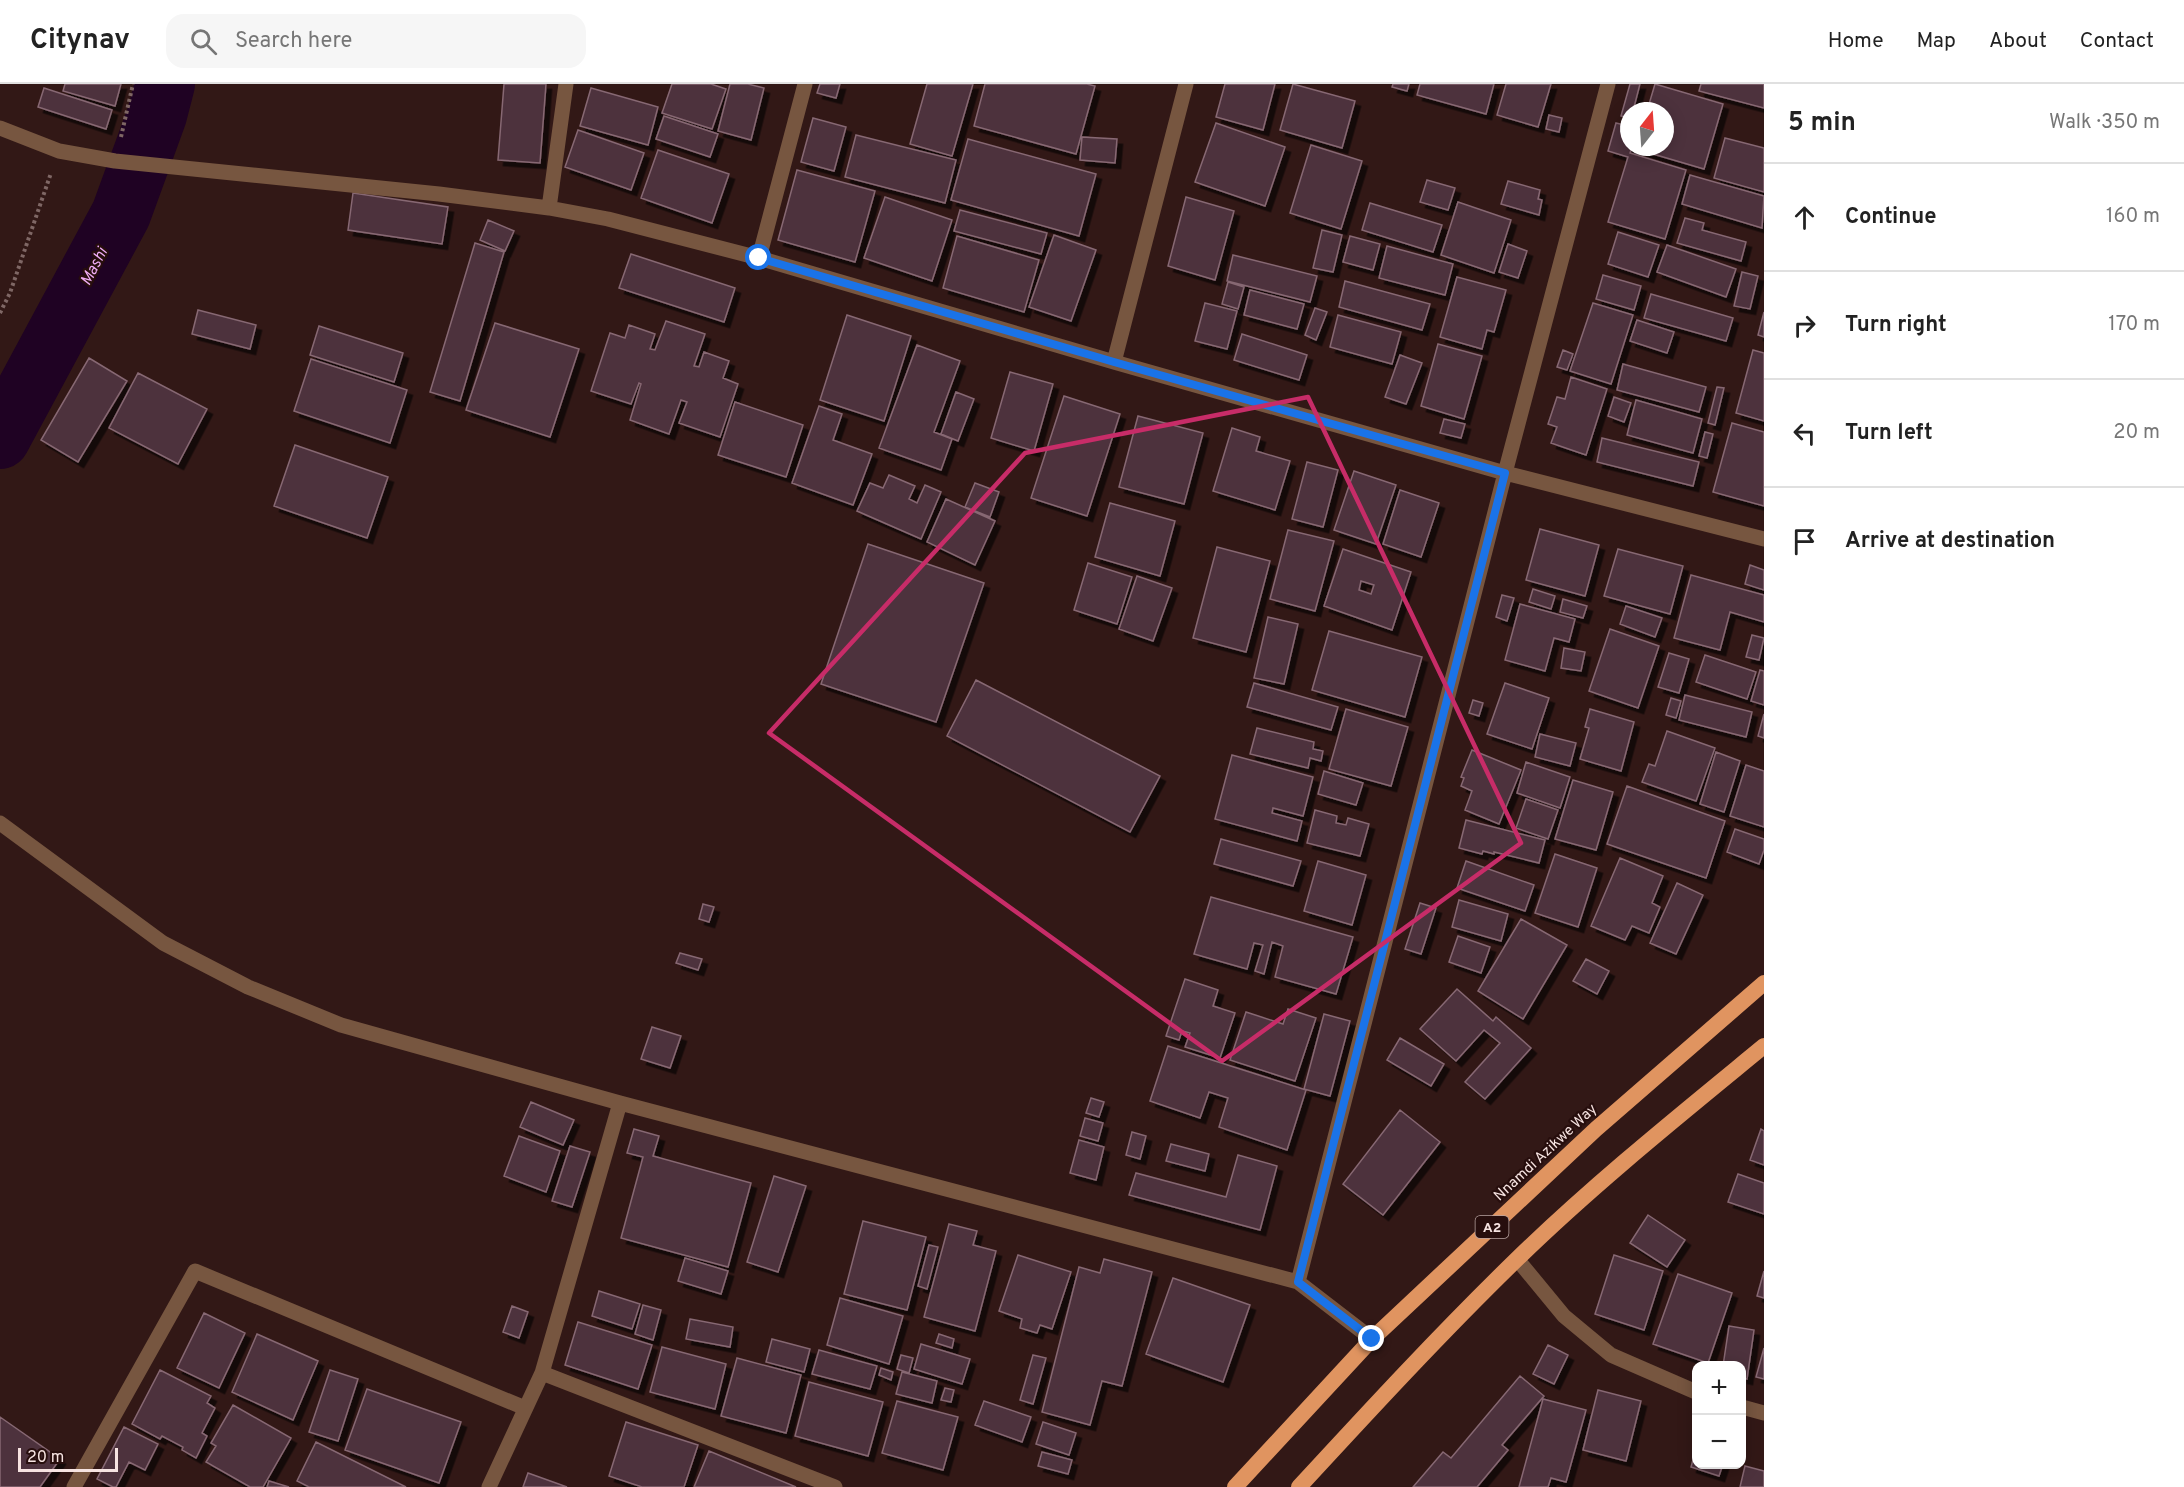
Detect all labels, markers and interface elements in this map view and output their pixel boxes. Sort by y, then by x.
search box [166,14,586,68]
text: Citynav [30,23,130,59]
icon: search [187,25,220,58]
text: Search here [235,28,352,55]
text: Home [1828,28,1884,55]
text: Map [1917,28,1956,55]
text: About [1989,28,2047,55]
text: Contact [2080,28,2154,55]
north arrow [1620,102,1674,156]
text: 5 min [1788,107,1856,140]
text: Walk · 350 m [2049,110,2160,136]
icon: ahead [1788,201,1821,234]
text: Continue [1845,204,1936,231]
text: 160 m [2106,204,2160,230]
water label: Mashi [77,244,113,289]
route start [745,244,771,270]
icon: right [1788,309,1821,342]
text: Turn right [1845,312,1947,339]
text: 170 m [2108,312,2160,338]
icon: left [1788,417,1821,450]
text: Turn left [1845,420,1933,447]
text: 20 m [2113,420,2160,446]
icon: arrive [1788,525,1821,558]
text: Arrive at destination [1845,528,2055,555]
street label: Nnamdi Azikwe Way [1490,1100,1602,1206]
road number: A2 [1476,1216,1508,1238]
route end [1358,1325,1384,1351]
map controls [1692,1361,1746,1469]
button: + [1692,1361,1746,1415]
button: − [1692,1415,1746,1469]
scale bar [18,1445,118,1472]
text: 20 m [27,1448,64,1468]

